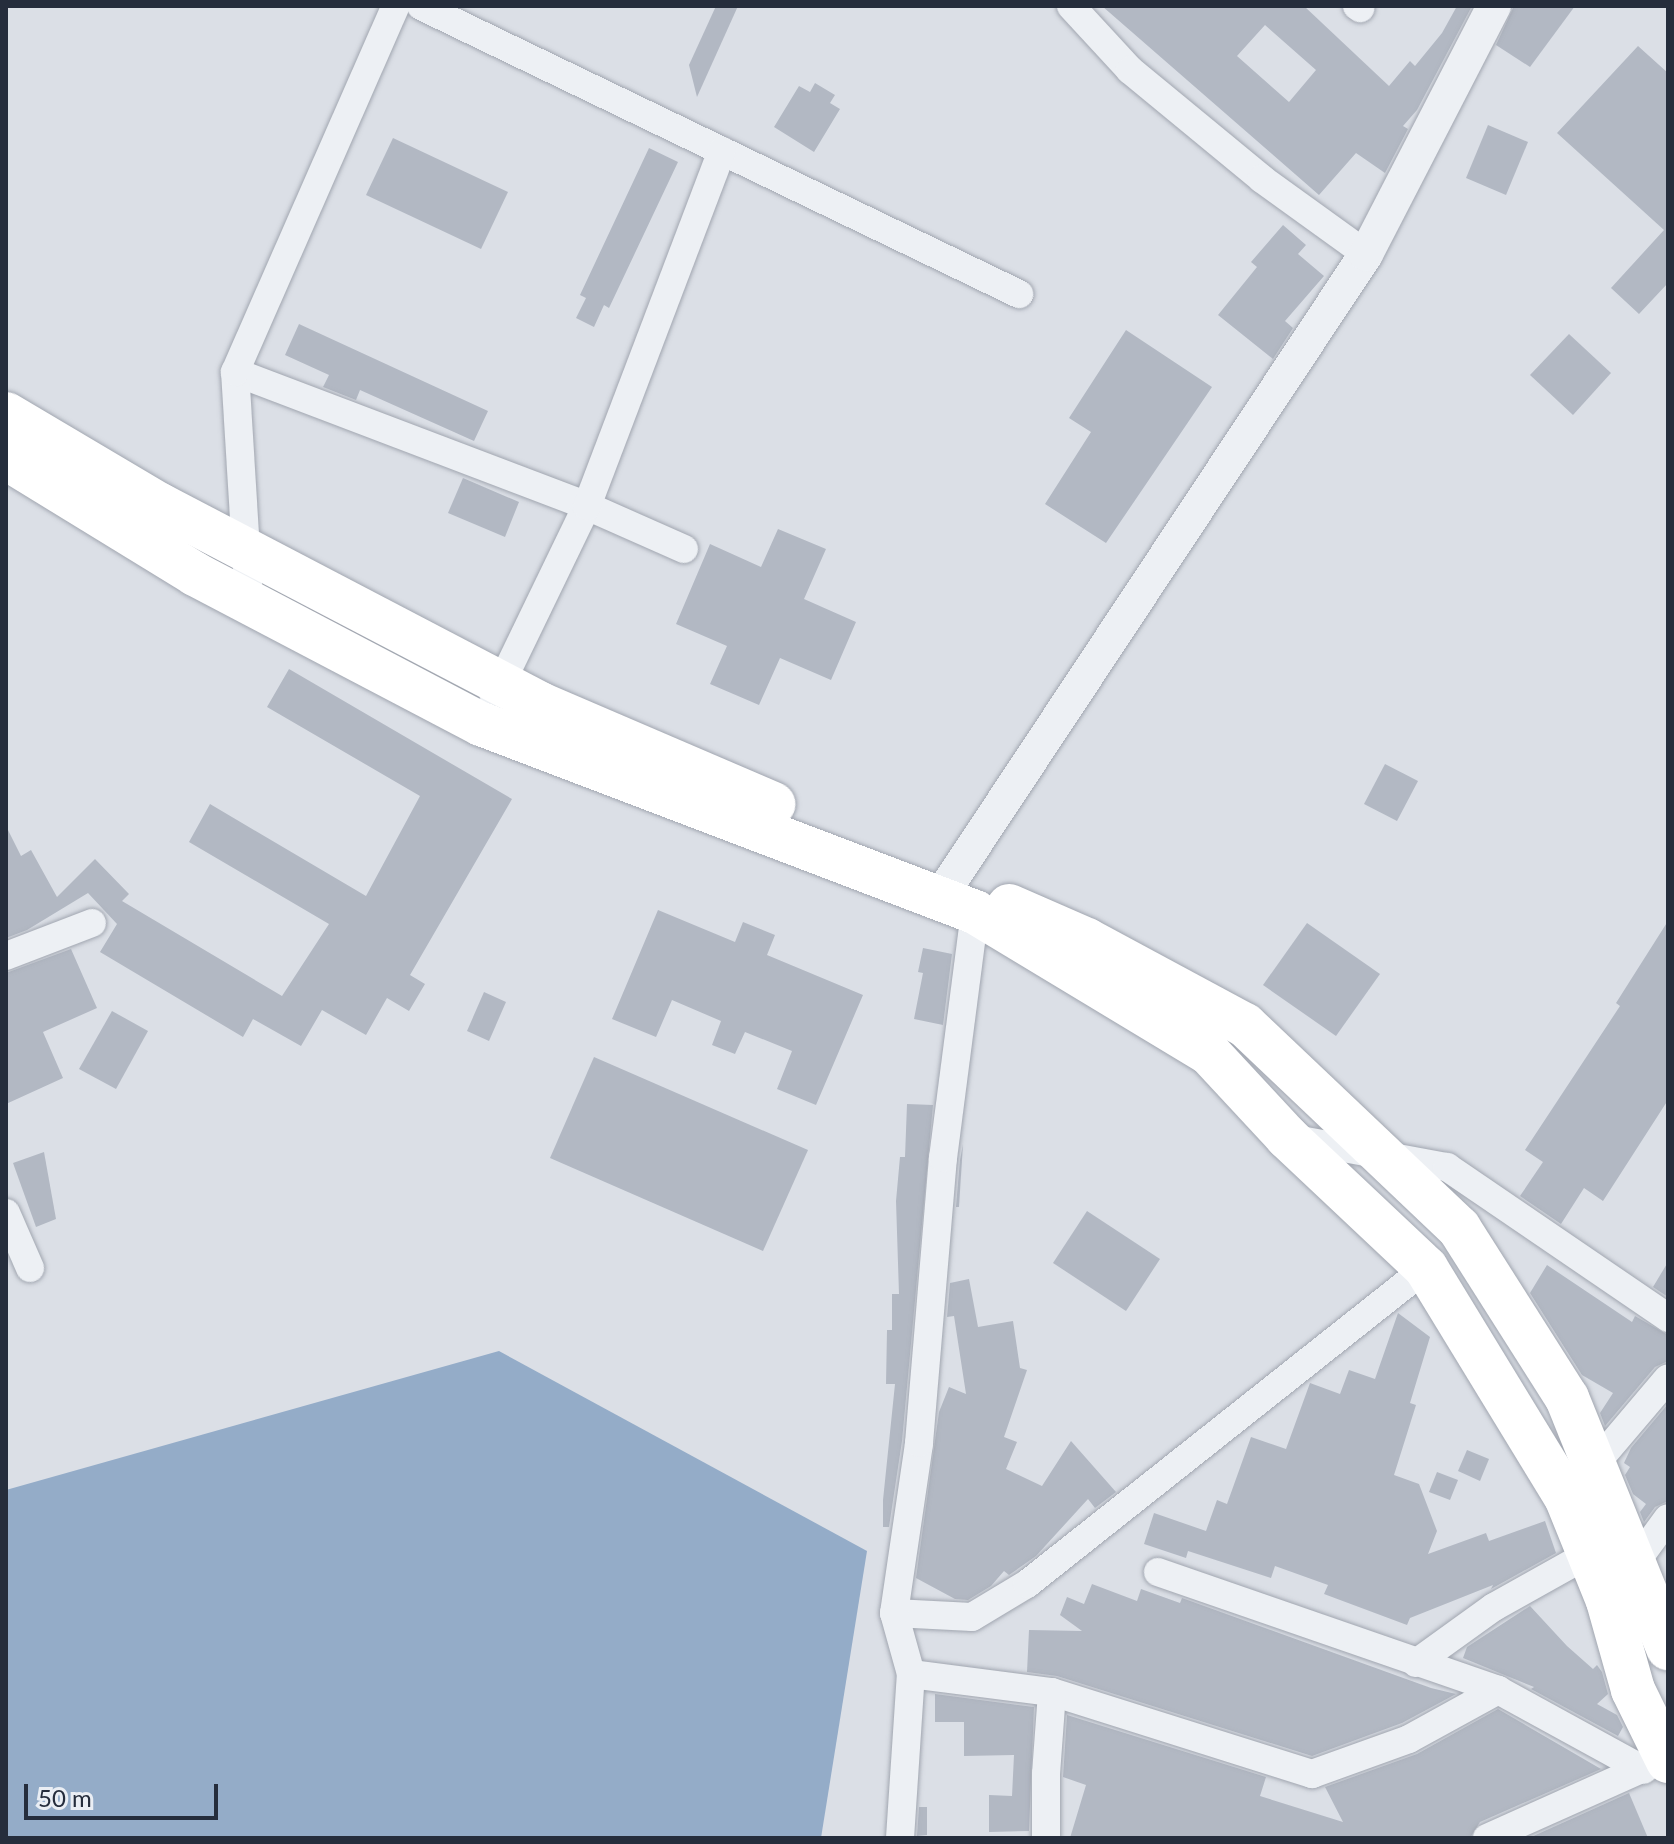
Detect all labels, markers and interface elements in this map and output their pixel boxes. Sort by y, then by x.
scale bar [28,1768,222,1818]
text: 50 m [38,1783,92,1812]

